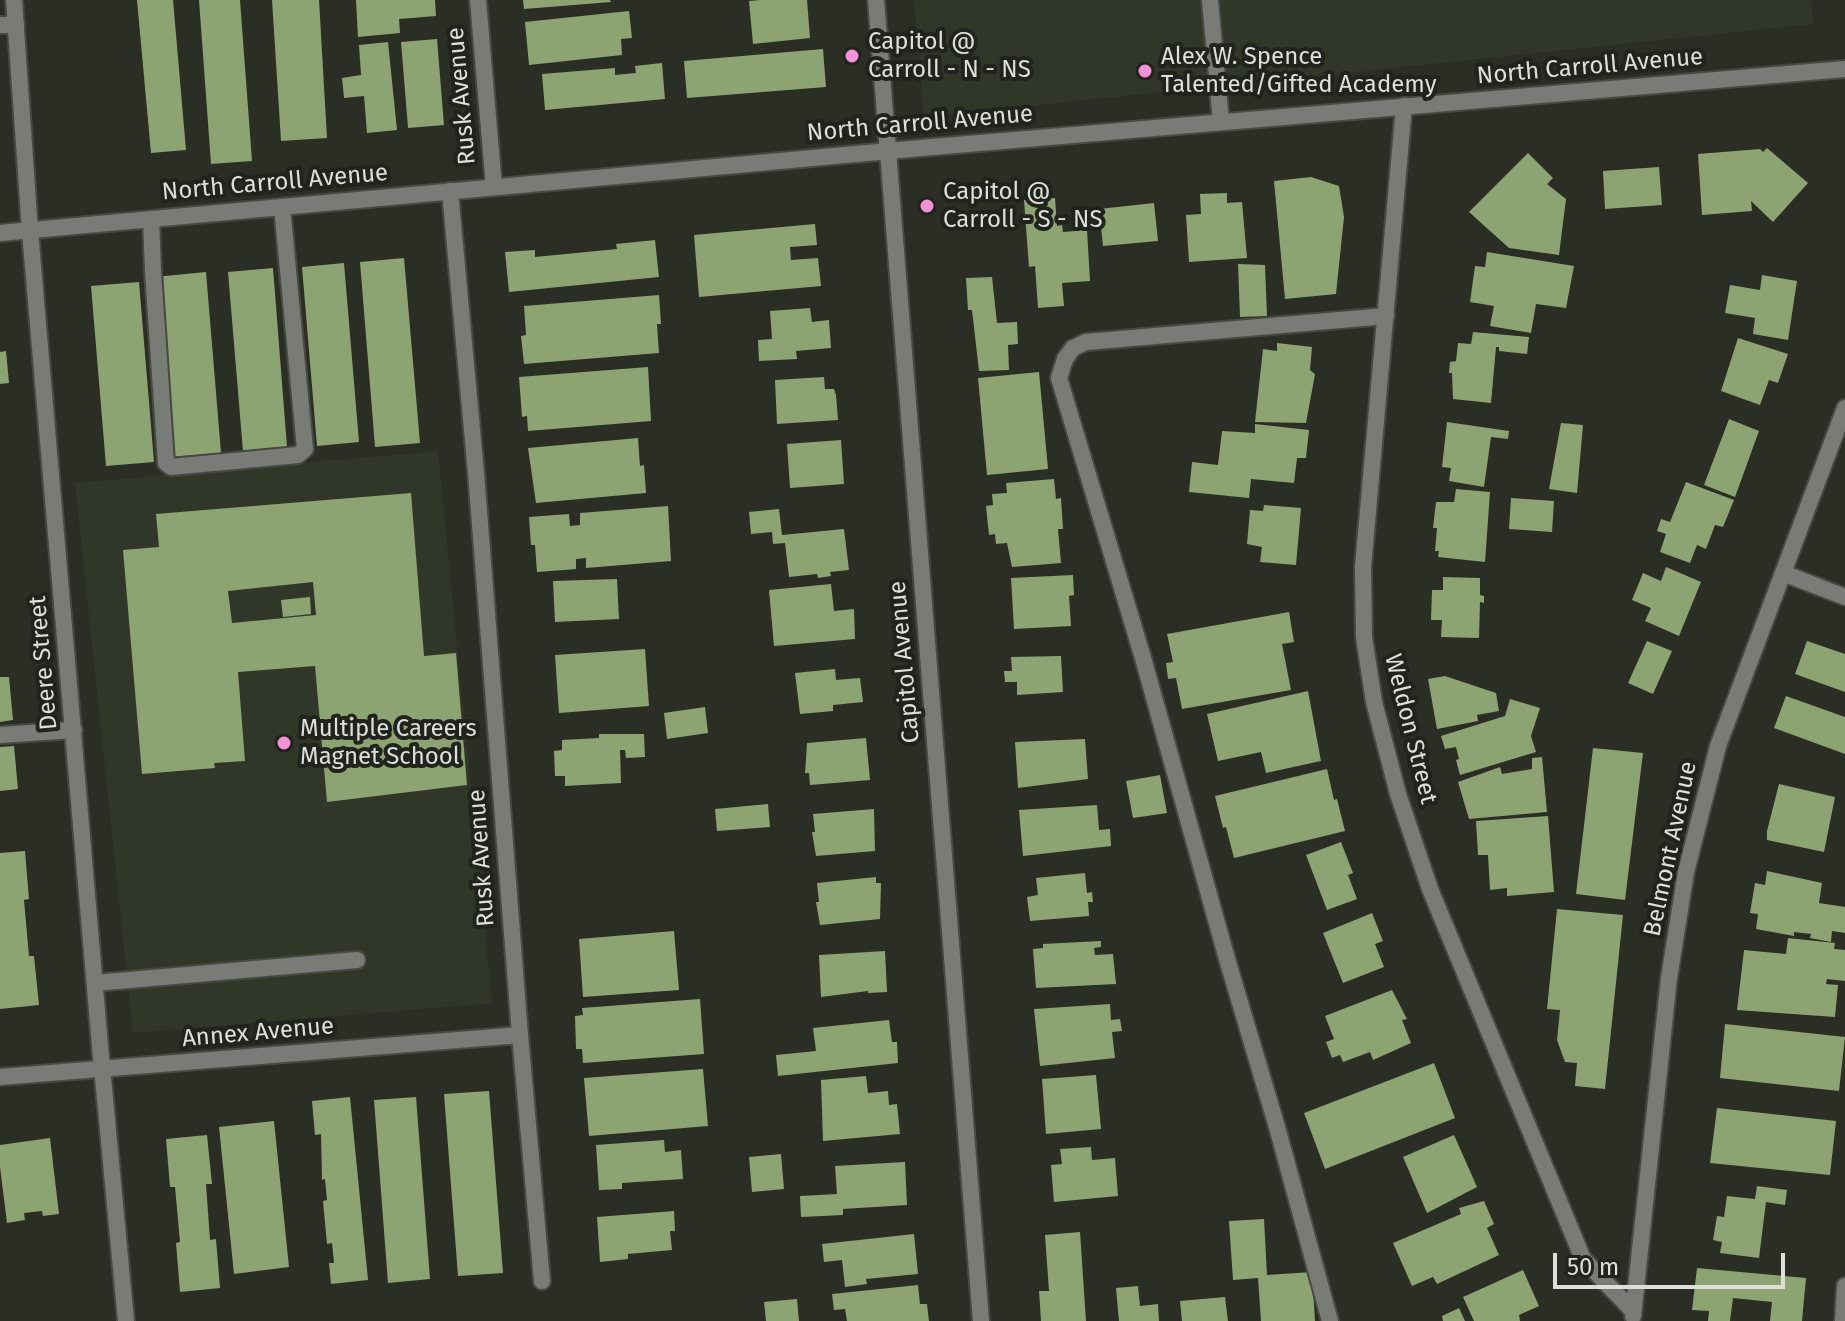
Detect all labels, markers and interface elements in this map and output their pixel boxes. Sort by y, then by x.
street label: Rusk Avenue [442,26,482,166]
place label: Capitol @ Carroll - N - NS [868,28,1031,84]
place label: Alex W. Spence Talented/Gifted Academy [1161,43,1437,99]
street label: North Carroll Avenue [1476,43,1704,91]
marker: Capitol @ Carroll - N - NS [843,47,861,65]
marker: Alex W. Spence Talented/Gifted Academy [1136,62,1154,80]
street label: North Carroll Avenue [806,100,1034,148]
street label: North Carroll Avenue [161,159,389,207]
place label: Capitol @ Carroll - S - NS [943,178,1102,234]
marker: Capitol @ Carroll - S - NS [918,197,936,215]
street label: Capitol Avenue [884,580,926,744]
street label: Deere Street [24,595,64,731]
street label: Weldon Street [1377,651,1443,807]
place label: Multiple Careers Magnet School [300,715,477,771]
marker: Multiple Careers Magnet School [275,734,293,752]
street label: Belmont Avenue [1638,759,1704,939]
street label: Rusk Avenue [463,788,501,928]
street label: Annex Avenue [181,1012,335,1054]
scale bar [1557,1237,1789,1287]
text: 50 m [1567,1253,1619,1281]

